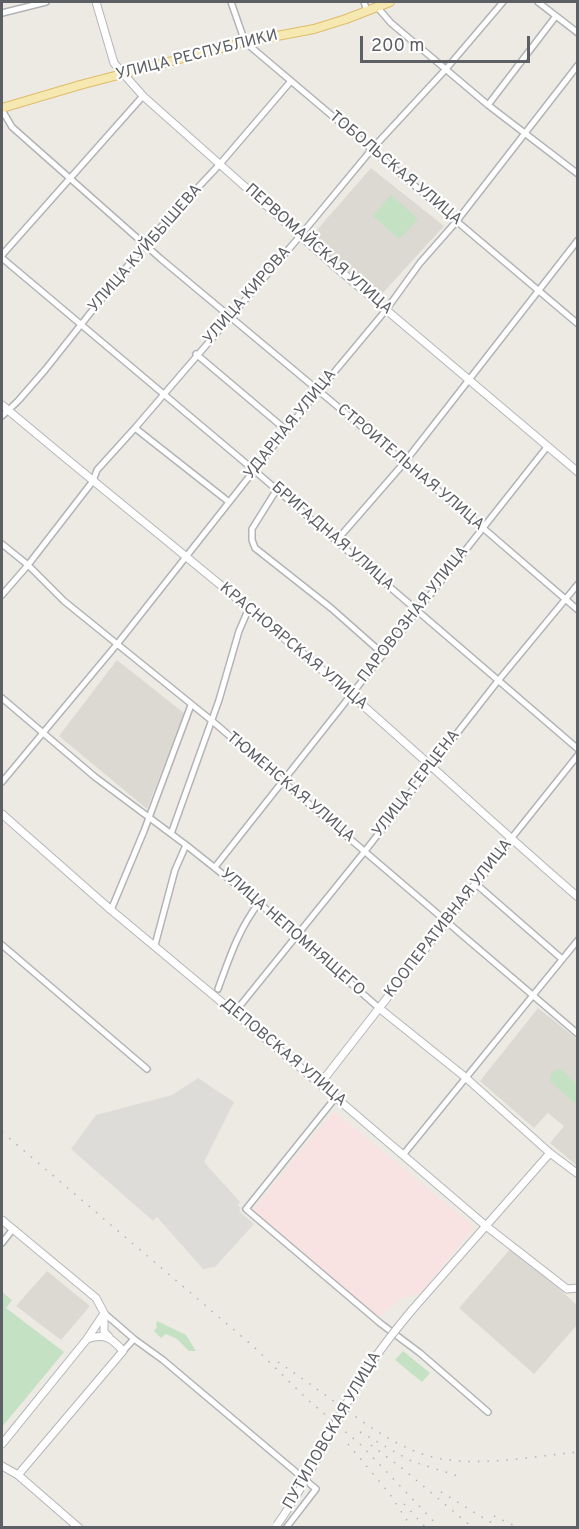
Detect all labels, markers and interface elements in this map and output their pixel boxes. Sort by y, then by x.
scale bar [363,24,532,62]
street label: УЛИЦА РЕСПУБЛИКИ [114,27,280,85]
text: 200 m [371,35,424,58]
street label: ТОБОЛЬСКАЯ УЛИЦА [325,108,465,230]
street label: УЛИЦА КУЙБЫШЕВА [85,181,207,317]
street label: ПЕРВОМАЙСКАЯ УЛИЦА [240,181,396,319]
street label: УЛИЦА КИРОВА [200,243,296,349]
street label: УДАРНАЯ УЛИЦА [241,366,341,484]
street label: СТРОИТЕЛЬНАЯ УЛИЦА [332,401,488,535]
street label: БРИГАДНАЯ УЛИЦА [267,479,397,595]
street label: ПАРОВОЗНАЯ УЛИЦА [355,543,473,687]
street label: КРАСНОЯРСКАЯ УЛИЦА [215,579,371,715]
street label: УЛИЦА ГЕРЦЕНА [369,727,465,841]
street label: ТЮМЕНСКАЯ УЛИЦА [222,729,358,847]
street label: КООПЕРАТИВНАЯ УЛИЦА [381,836,517,1002]
street label: УЛИЦА НЕПОМНЯЩЕГО [216,865,368,1001]
street label: ДЕПОВСКАЯ УЛИЦА [216,995,350,1111]
street label: ПУТИЛОВСКАЯ УЛИЦА [280,1349,386,1513]

